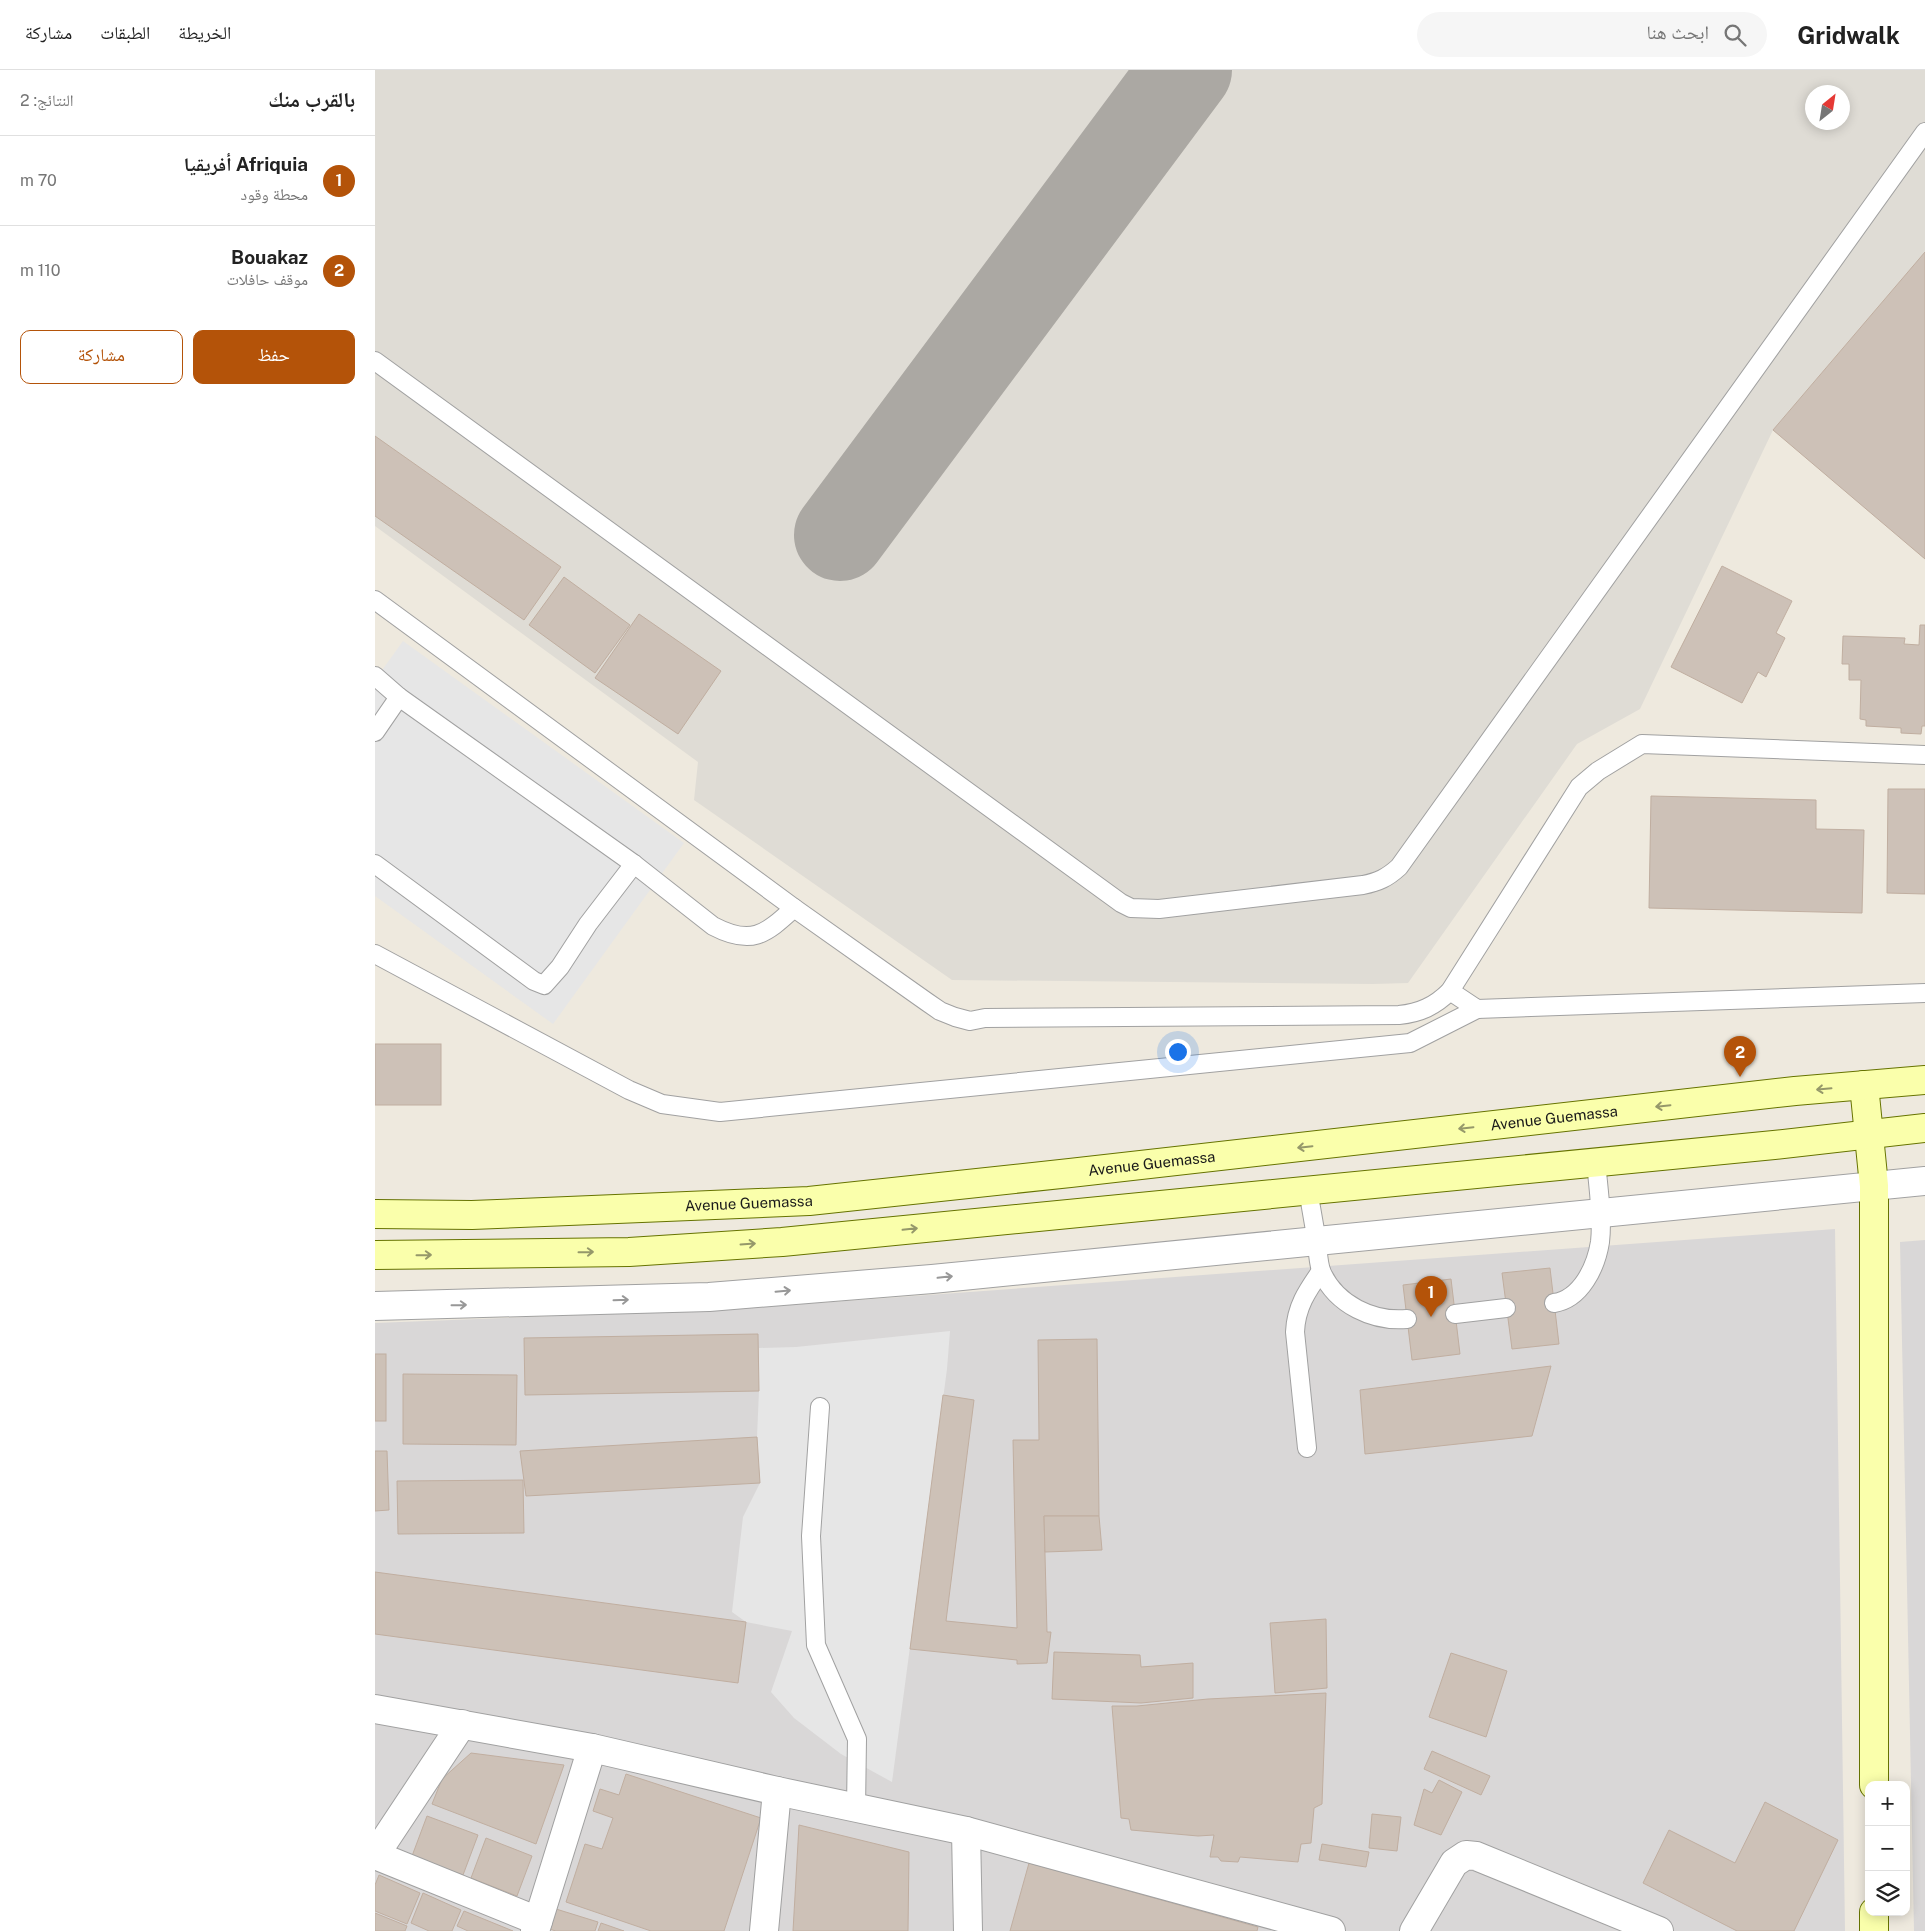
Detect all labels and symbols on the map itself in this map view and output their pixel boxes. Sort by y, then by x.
north arrow [1805,85,1850,130]
pin: 2 [1724,1036,1756,1077]
your location [1165,1039,1191,1065]
one-way arrow [1816,1084,1832,1093]
one-way arrow [1655,1101,1671,1111]
street label: Avenue Guemassa [1490,1102,1619,1133]
one-way arrow [1459,1123,1475,1133]
one-way arrow [1297,1142,1313,1152]
street label: Avenue Guemassa [1087,1148,1216,1179]
street label: Avenue Guemassa [684,1192,813,1214]
one-way arrow [902,1224,918,1234]
one-way arrow [740,1239,756,1249]
one-way arrow [578,1248,594,1257]
one-way arrow [415,1250,431,1259]
one-way arrow [937,1272,953,1282]
pin: 1 [1415,1276,1447,1317]
one-way arrow [775,1286,791,1296]
one-way arrow [612,1295,629,1305]
one-way arrow [450,1300,466,1309]

